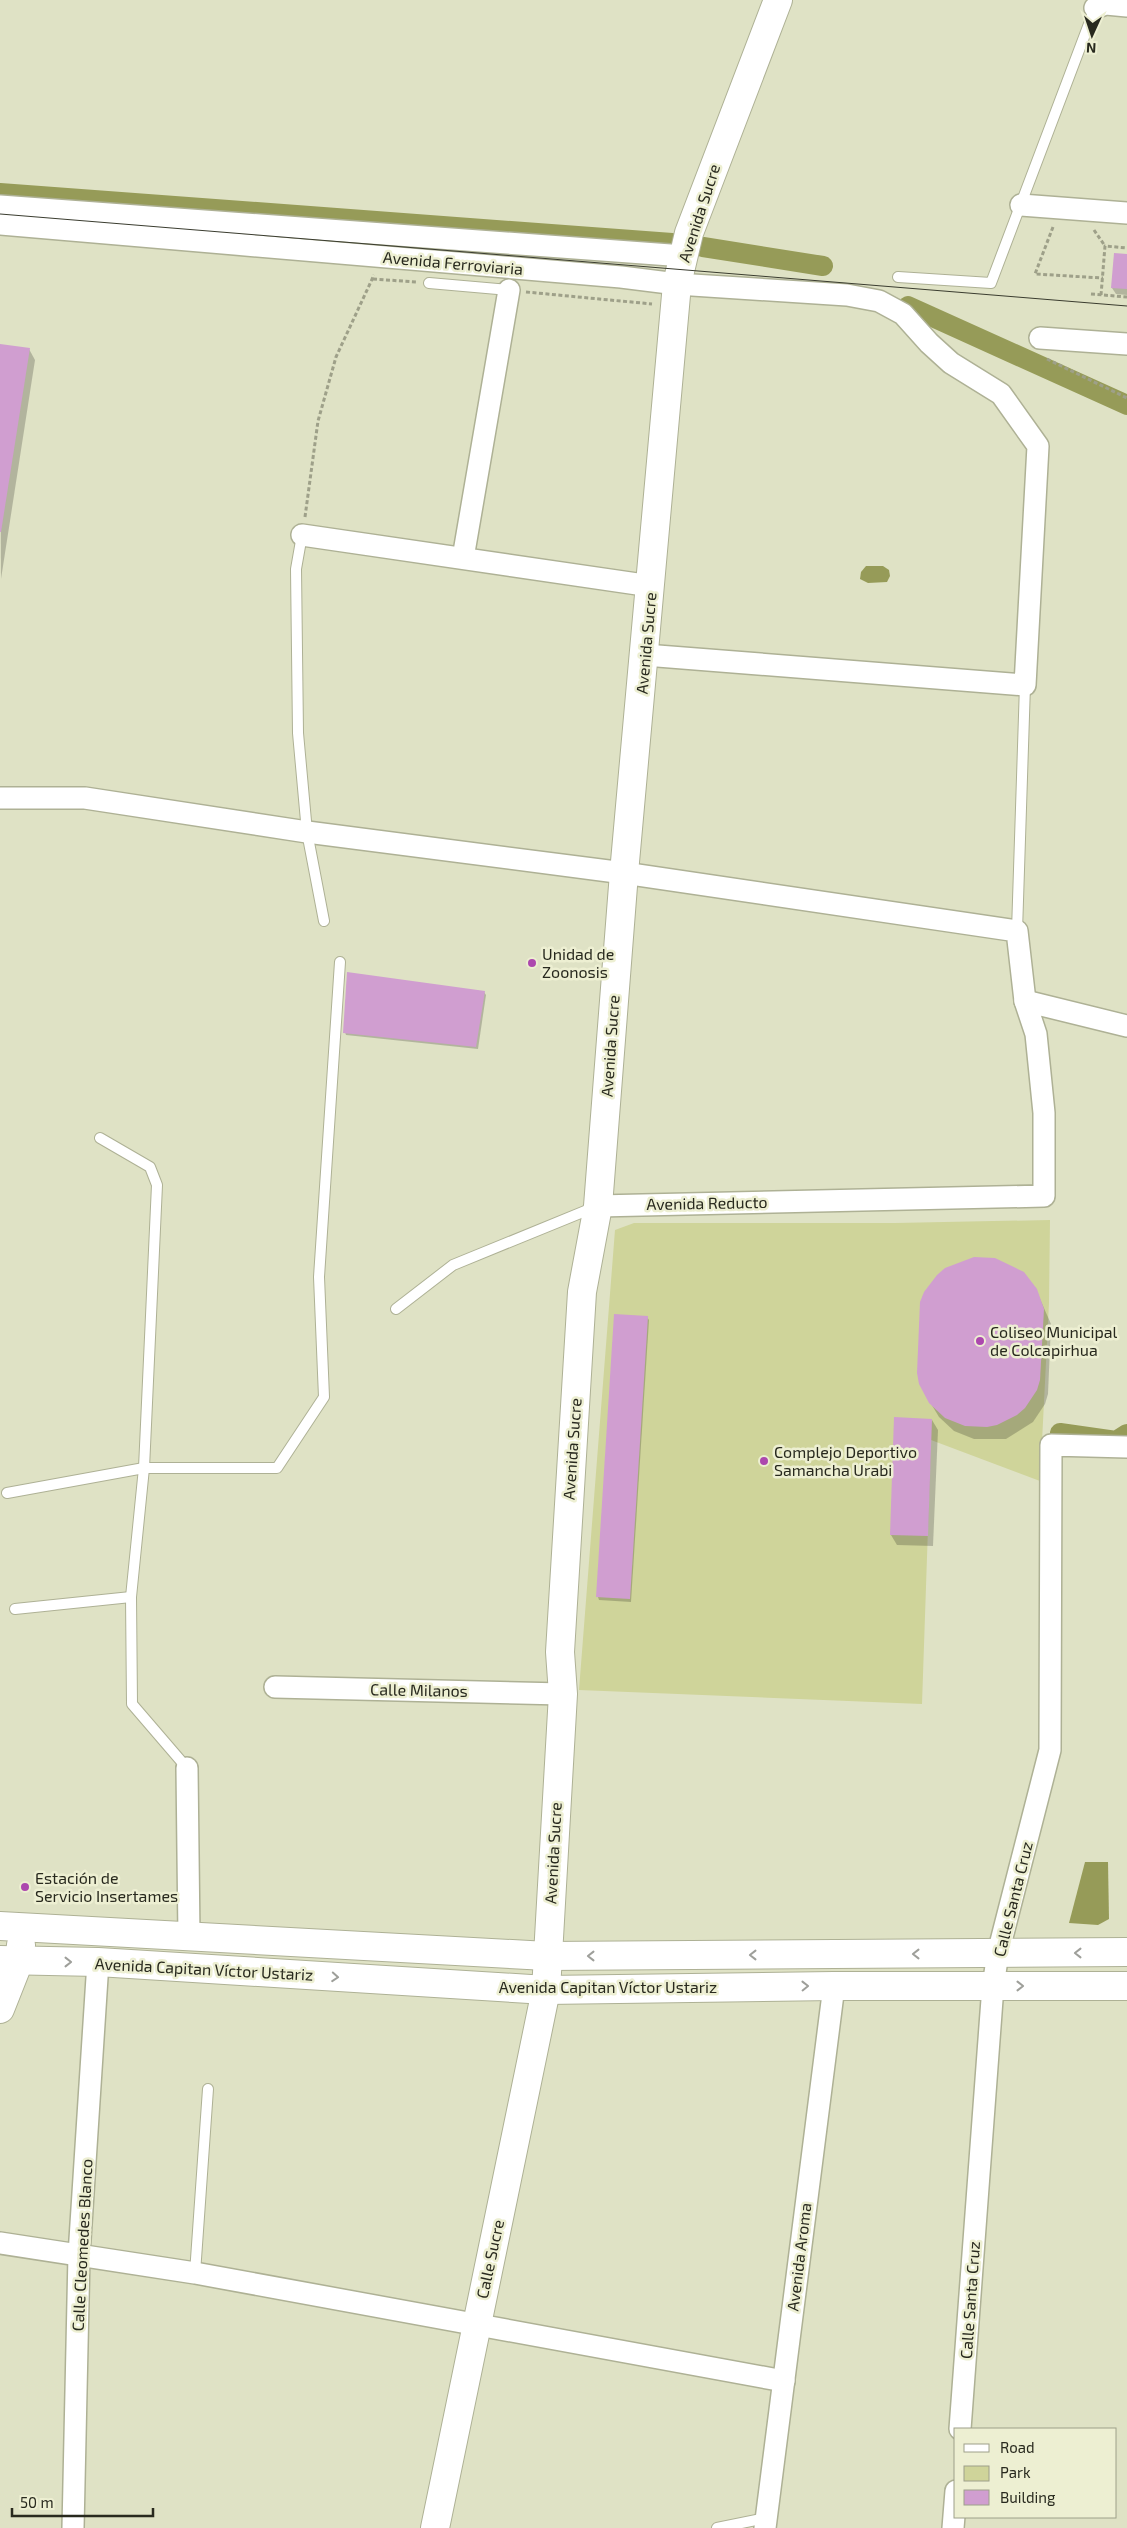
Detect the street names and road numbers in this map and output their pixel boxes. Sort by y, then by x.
street label: Avenida Sucre [674,161,723,264]
street label: Avenida Ferroviaria [382,247,524,278]
street label: Avenida Sucre [632,591,659,695]
street label: Avenida Sucre [596,994,623,1098]
street label: Avenida Reducto [646,1192,768,1213]
street label: Avenida Sucre [558,1397,585,1501]
street label: Calle Milanos [370,1679,468,1700]
street label: Avenida Sucre [540,1801,565,1904]
street label: Calle Santa Cruz [989,1839,1036,1958]
street label: Avenida Capitan Víctor Ustariz [94,1953,314,1984]
street label: Avenida Capitan Víctor Ustariz [499,1977,717,1996]
street label: Calle Cleomedes Blanco [67,2158,96,2332]
street label: Avenida Aroma [782,2202,815,2312]
street label: Calle Sucre [472,2218,507,2300]
street label: Calle Santa Cruz [956,2241,983,2359]

